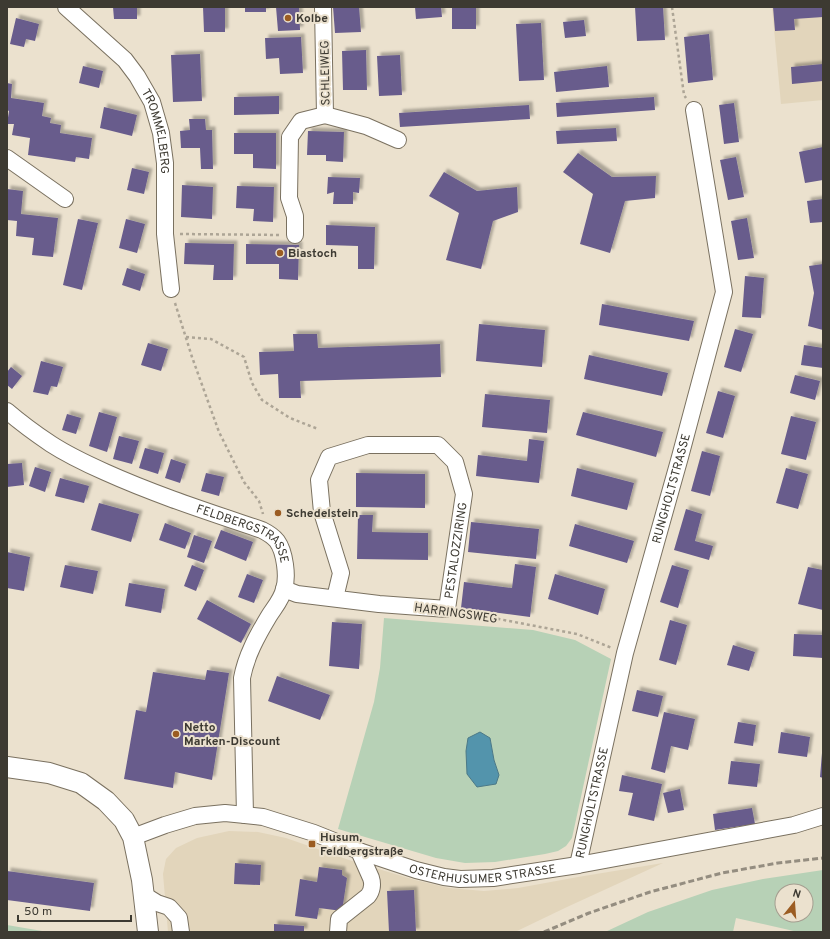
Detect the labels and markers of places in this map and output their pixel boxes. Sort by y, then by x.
place label: Kolbe [296,11,328,27]
marker: Kolbe [283,13,293,23]
place label: Biastoch [288,246,337,262]
marker: Biastoch [275,248,285,258]
place label: Schedelstein [286,506,358,522]
marker: Schedelstein [273,508,283,518]
place label: Netto Marken-Discount [184,720,281,750]
marker: Netto Marken-Discount [171,729,181,739]
place label: Husum, Feldbergstraße [320,830,404,860]
marker: Husum, Feldbergstraße [307,839,317,849]

